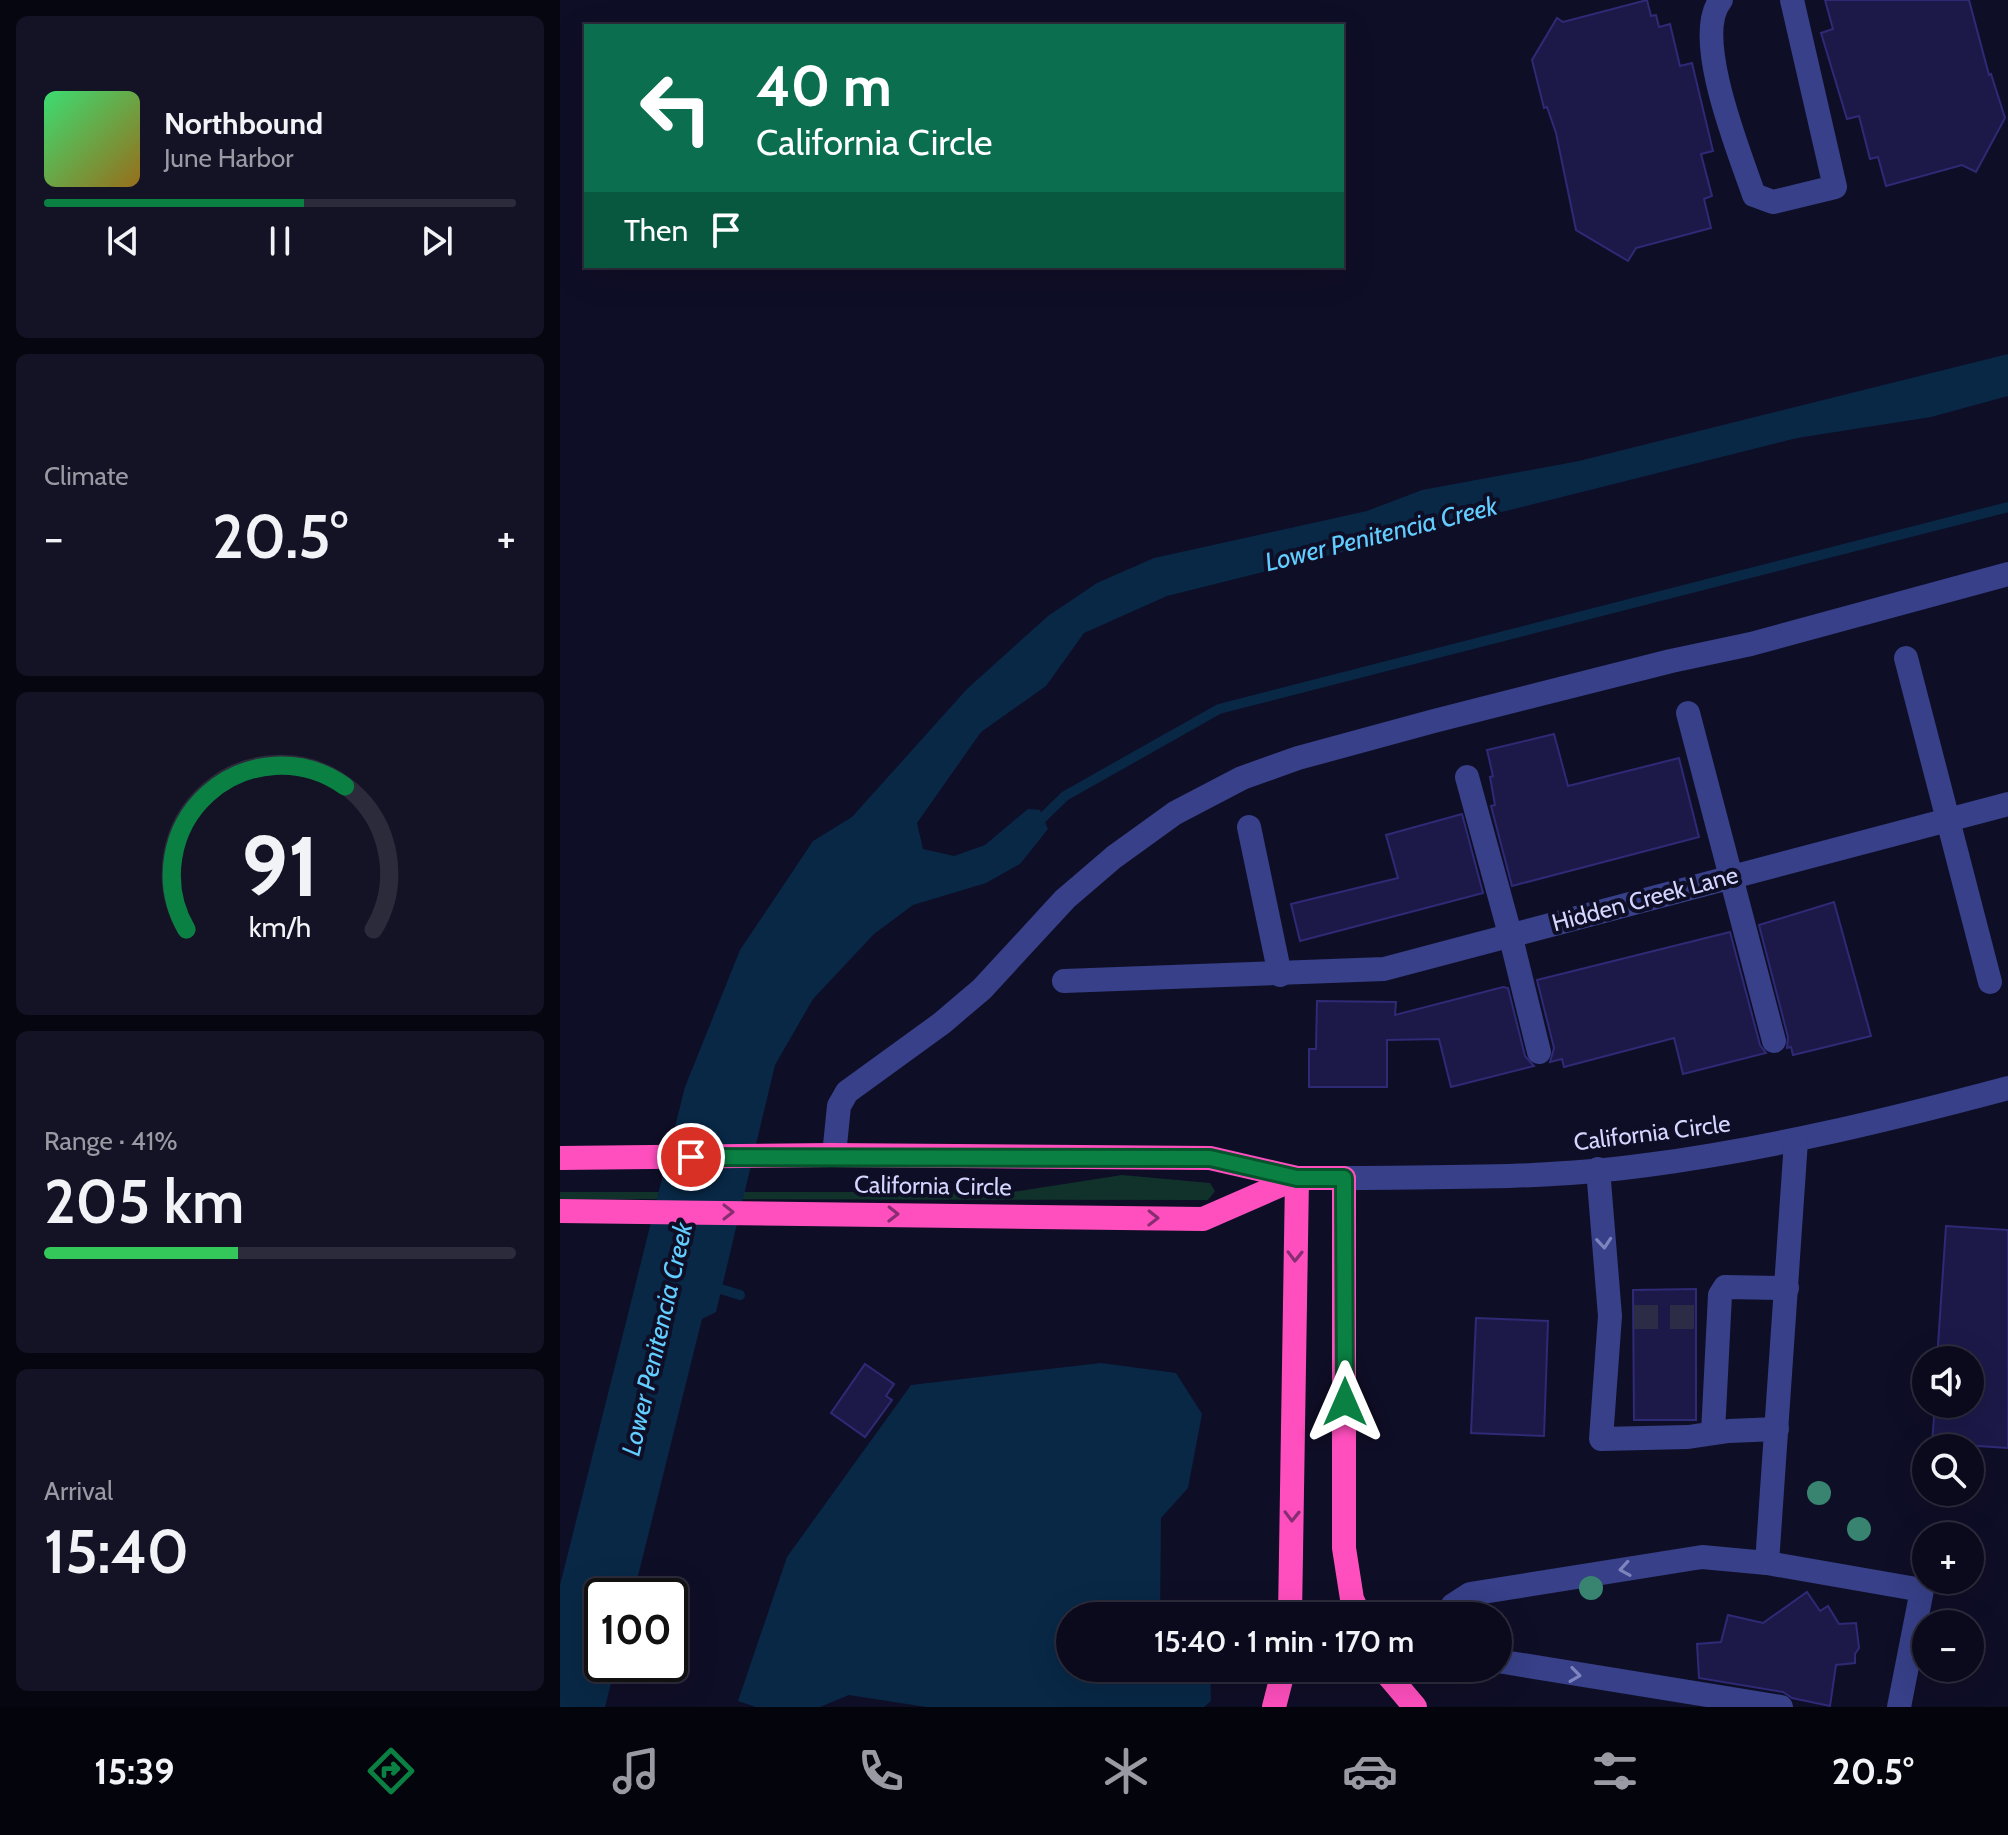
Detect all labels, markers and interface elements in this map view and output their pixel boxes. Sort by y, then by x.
text: 40 m [756,52,892,120]
icon: left [624,56,728,160]
text: Northbound [164,105,323,142]
text: California Circle [756,120,992,164]
text: June Harbor [164,142,293,174]
icon: arrive [704,208,748,252]
text: Then [624,212,688,249]
icon: previous [101,219,145,263]
icon: pause [258,219,302,263]
icon: next [415,219,459,263]
text: Climate [44,460,129,492]
water label: Lower Penitencia Creek [1262,489,1501,578]
text: 20.5° [212,500,348,573]
text: − [44,511,63,564]
text: + [497,511,516,564]
text: 91 [241,815,319,916]
street label: Hidden Creek Lane [1549,860,1741,937]
text: km/h [249,909,311,944]
street label: California Circle [1572,1109,1732,1156]
pin [657,1123,725,1191]
text: Range · 41% [44,1125,178,1157]
icon: arrive [669,1135,713,1179]
text: 205 km [44,1165,244,1238]
street label: California Circle [854,1170,1012,1201]
one-way arrow [722,1203,735,1221]
one-way arrow [887,1205,900,1222]
one-way arrow [1147,1210,1160,1227]
water label: Lower Penitencia Creek [615,1218,700,1459]
one-way arrow [1595,1237,1612,1250]
one-way arrow [1286,1250,1304,1263]
map controls [1912,1346,1984,1682]
button: sound [1912,1346,1984,1418]
position arrow [1303,1360,1387,1444]
button: search [1912,1434,1984,1506]
text: Arrival [44,1475,113,1507]
one-way arrow [1283,1510,1300,1523]
text: 15:40 [44,1515,189,1588]
button: + [1912,1522,1984,1594]
one-way arrow [1618,1560,1632,1577]
speed limit sign: 100 [584,1578,688,1682]
button: − [1912,1610,1984,1682]
text: 15:40 · 1 min · 170 m [1154,1623,1414,1660]
one-way arrow [1568,1666,1582,1683]
icon: directions [363,1743,419,1799]
icon: music [608,1743,664,1799]
icon: phone [853,1743,909,1799]
icon: climate [1098,1743,1154,1799]
icon: car [1342,1743,1398,1799]
icon: filters [1587,1743,1643,1799]
text: 15:39 [94,1749,175,1793]
text: 20.5° [1832,1749,1914,1793]

